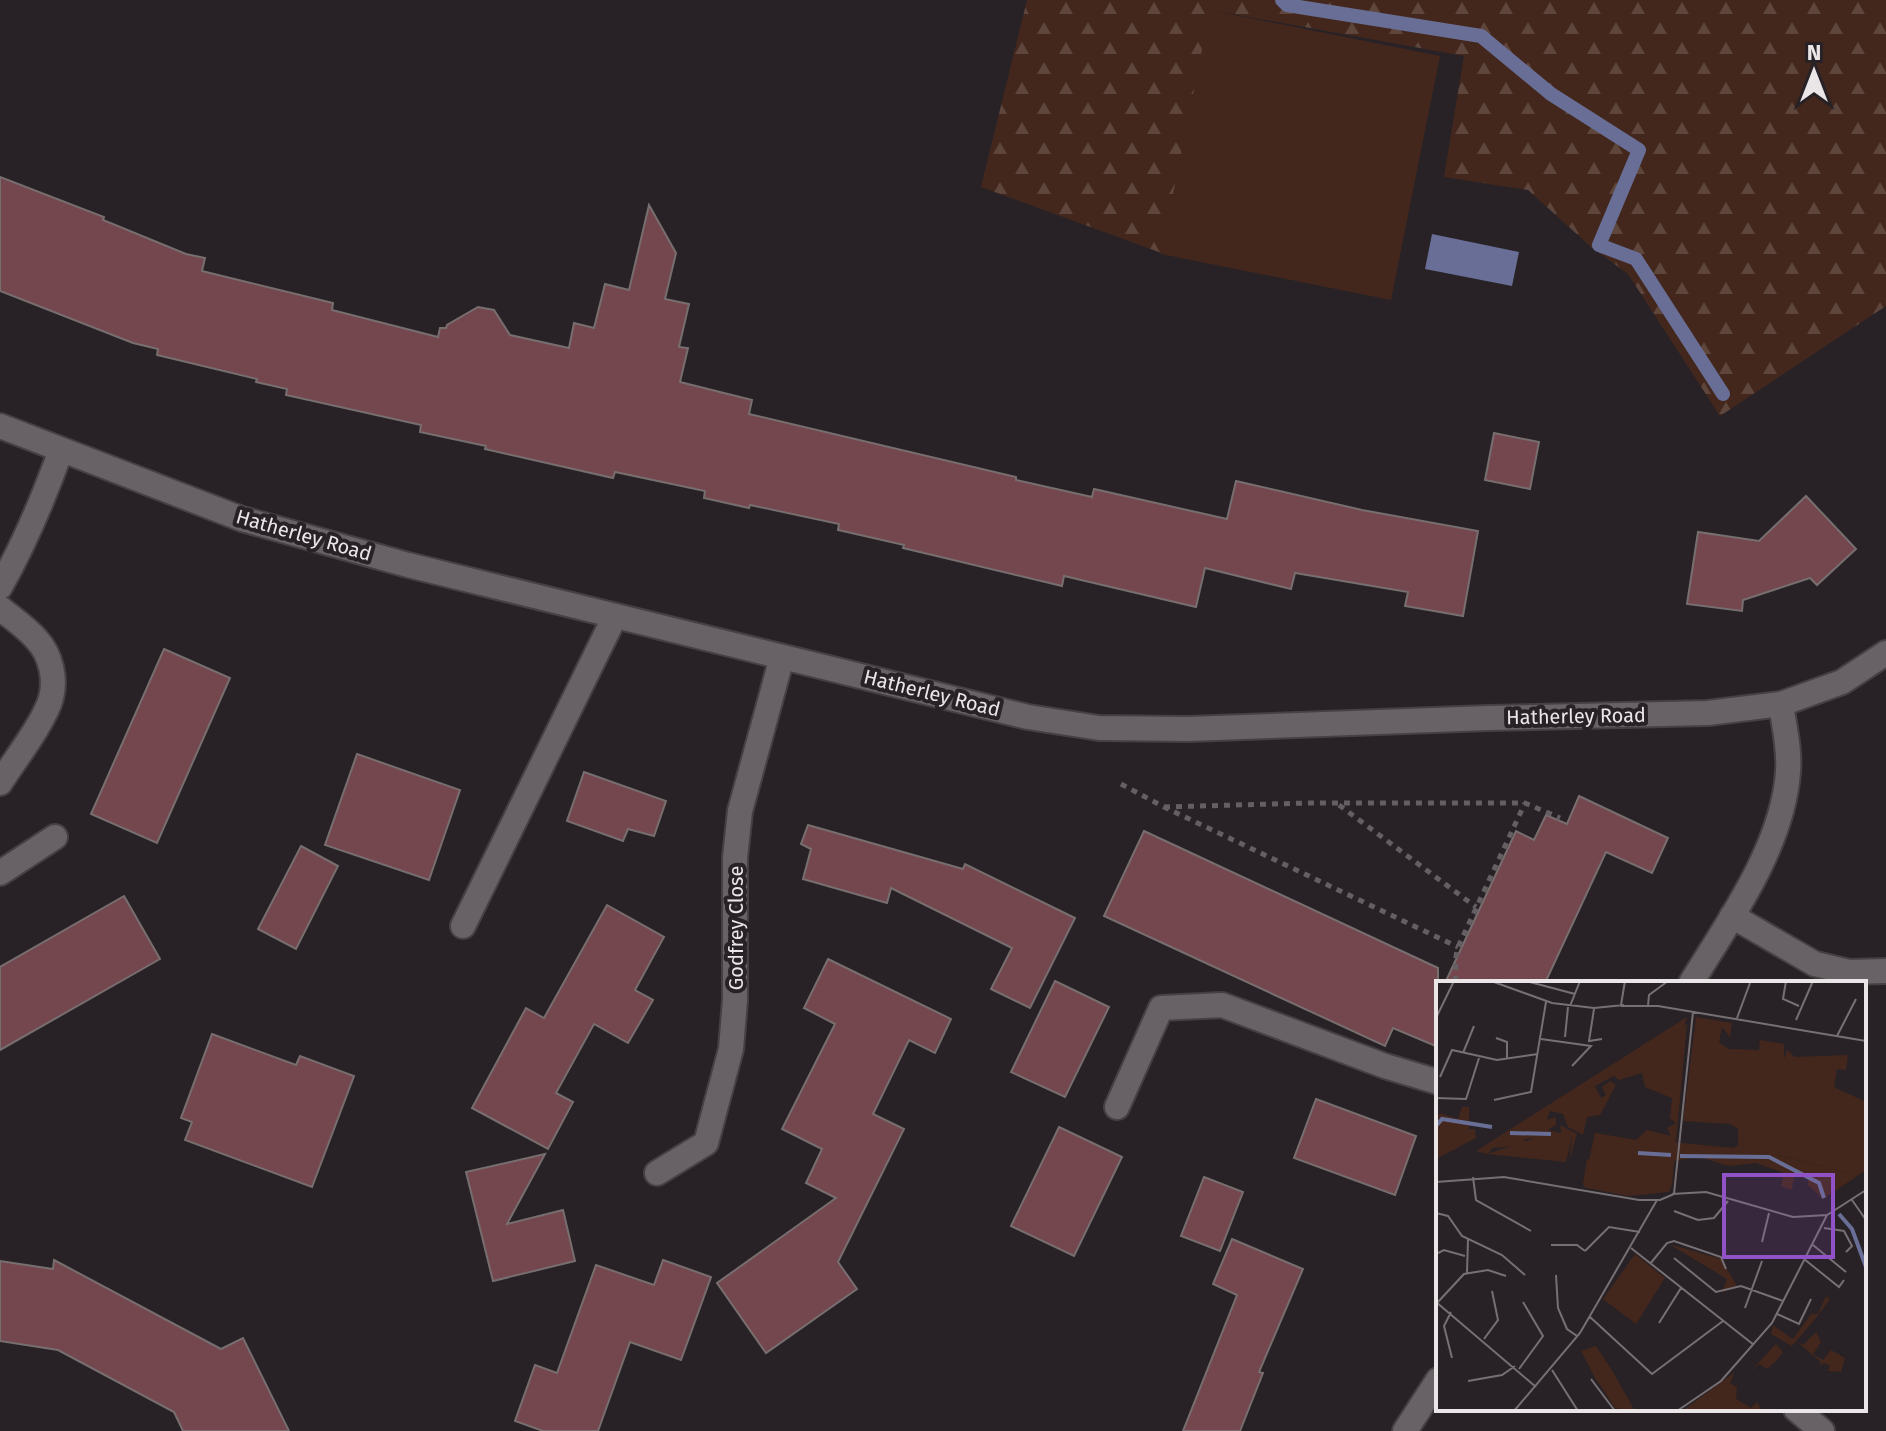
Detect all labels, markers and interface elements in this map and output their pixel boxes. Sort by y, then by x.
north arrow [1774,32,1854,112]
text: N [1807,39,1821,66]
street label: Hatherley Road [233,504,375,566]
street label: Hatherley Road [861,664,1003,722]
street label: Hatherley Road [1506,703,1646,729]
street label: Godfrey Close [724,866,748,990]
inset map [1436,981,1866,1411]

